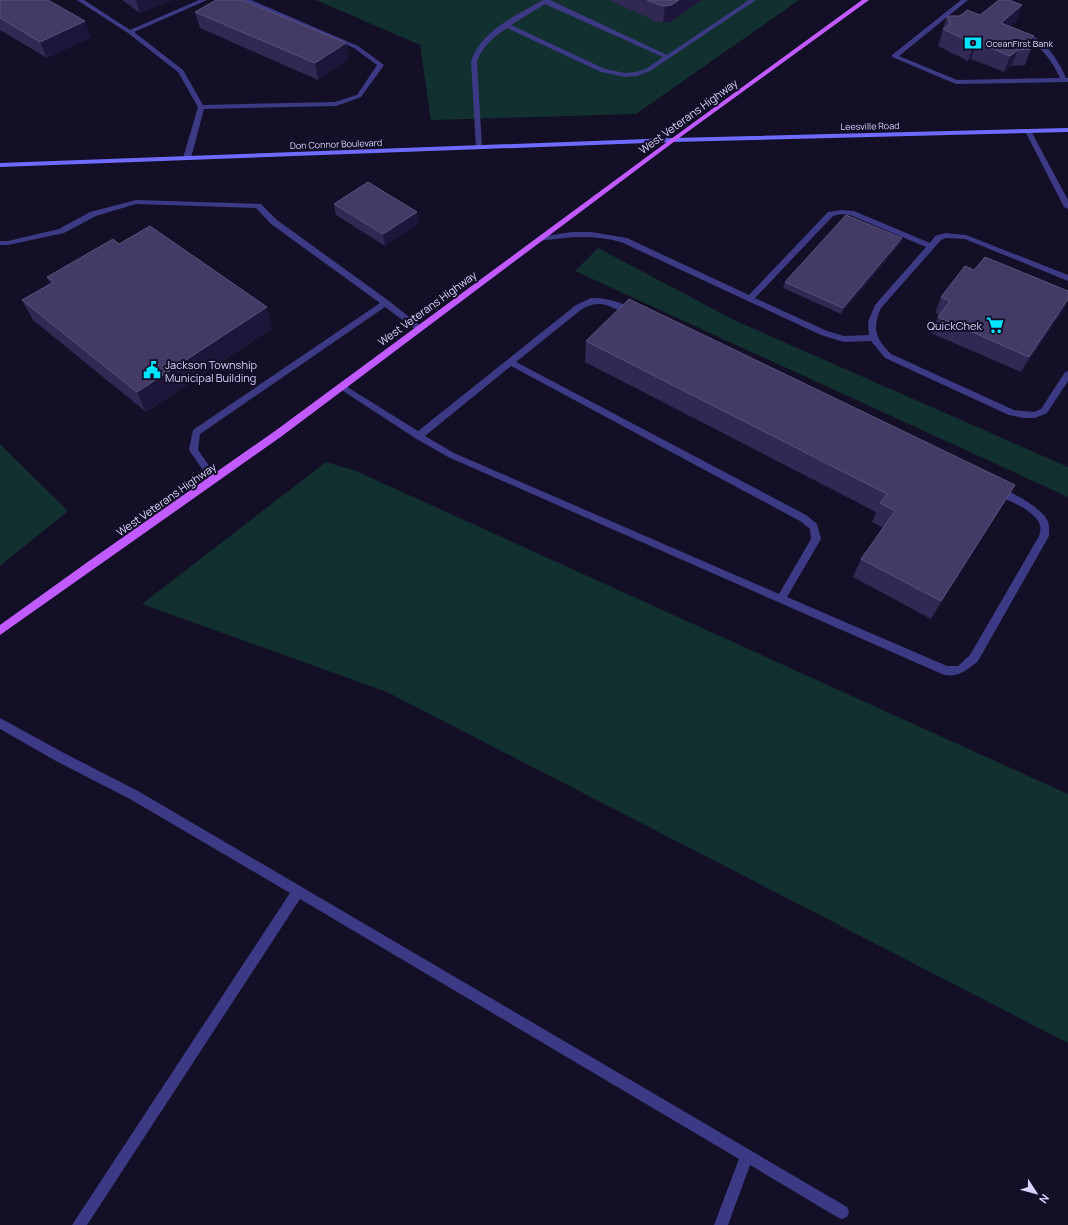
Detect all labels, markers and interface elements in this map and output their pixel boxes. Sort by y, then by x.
bank icon: OceanFirst Bank [963,33,983,53]
place label: OceanFirst Bank [986,37,1054,50]
street label: West Veterans Highway [636,75,741,157]
street label: Leesville Road [840,119,900,133]
street label: Don Connor Boulevard [290,136,382,152]
street label: West Veterans Highway [375,267,480,349]
supermarket icon: QuickChek [985,315,1005,335]
place label: QuickChek [927,318,983,333]
place label: Jackson Township Municipal Building [165,357,257,385]
public building icon: Jackson Township Municipal Building [142,360,162,380]
street label: West Veterans Highway [113,459,219,539]
north arrow [1016,1173,1056,1213]
text: N [1036,1192,1053,1207]

